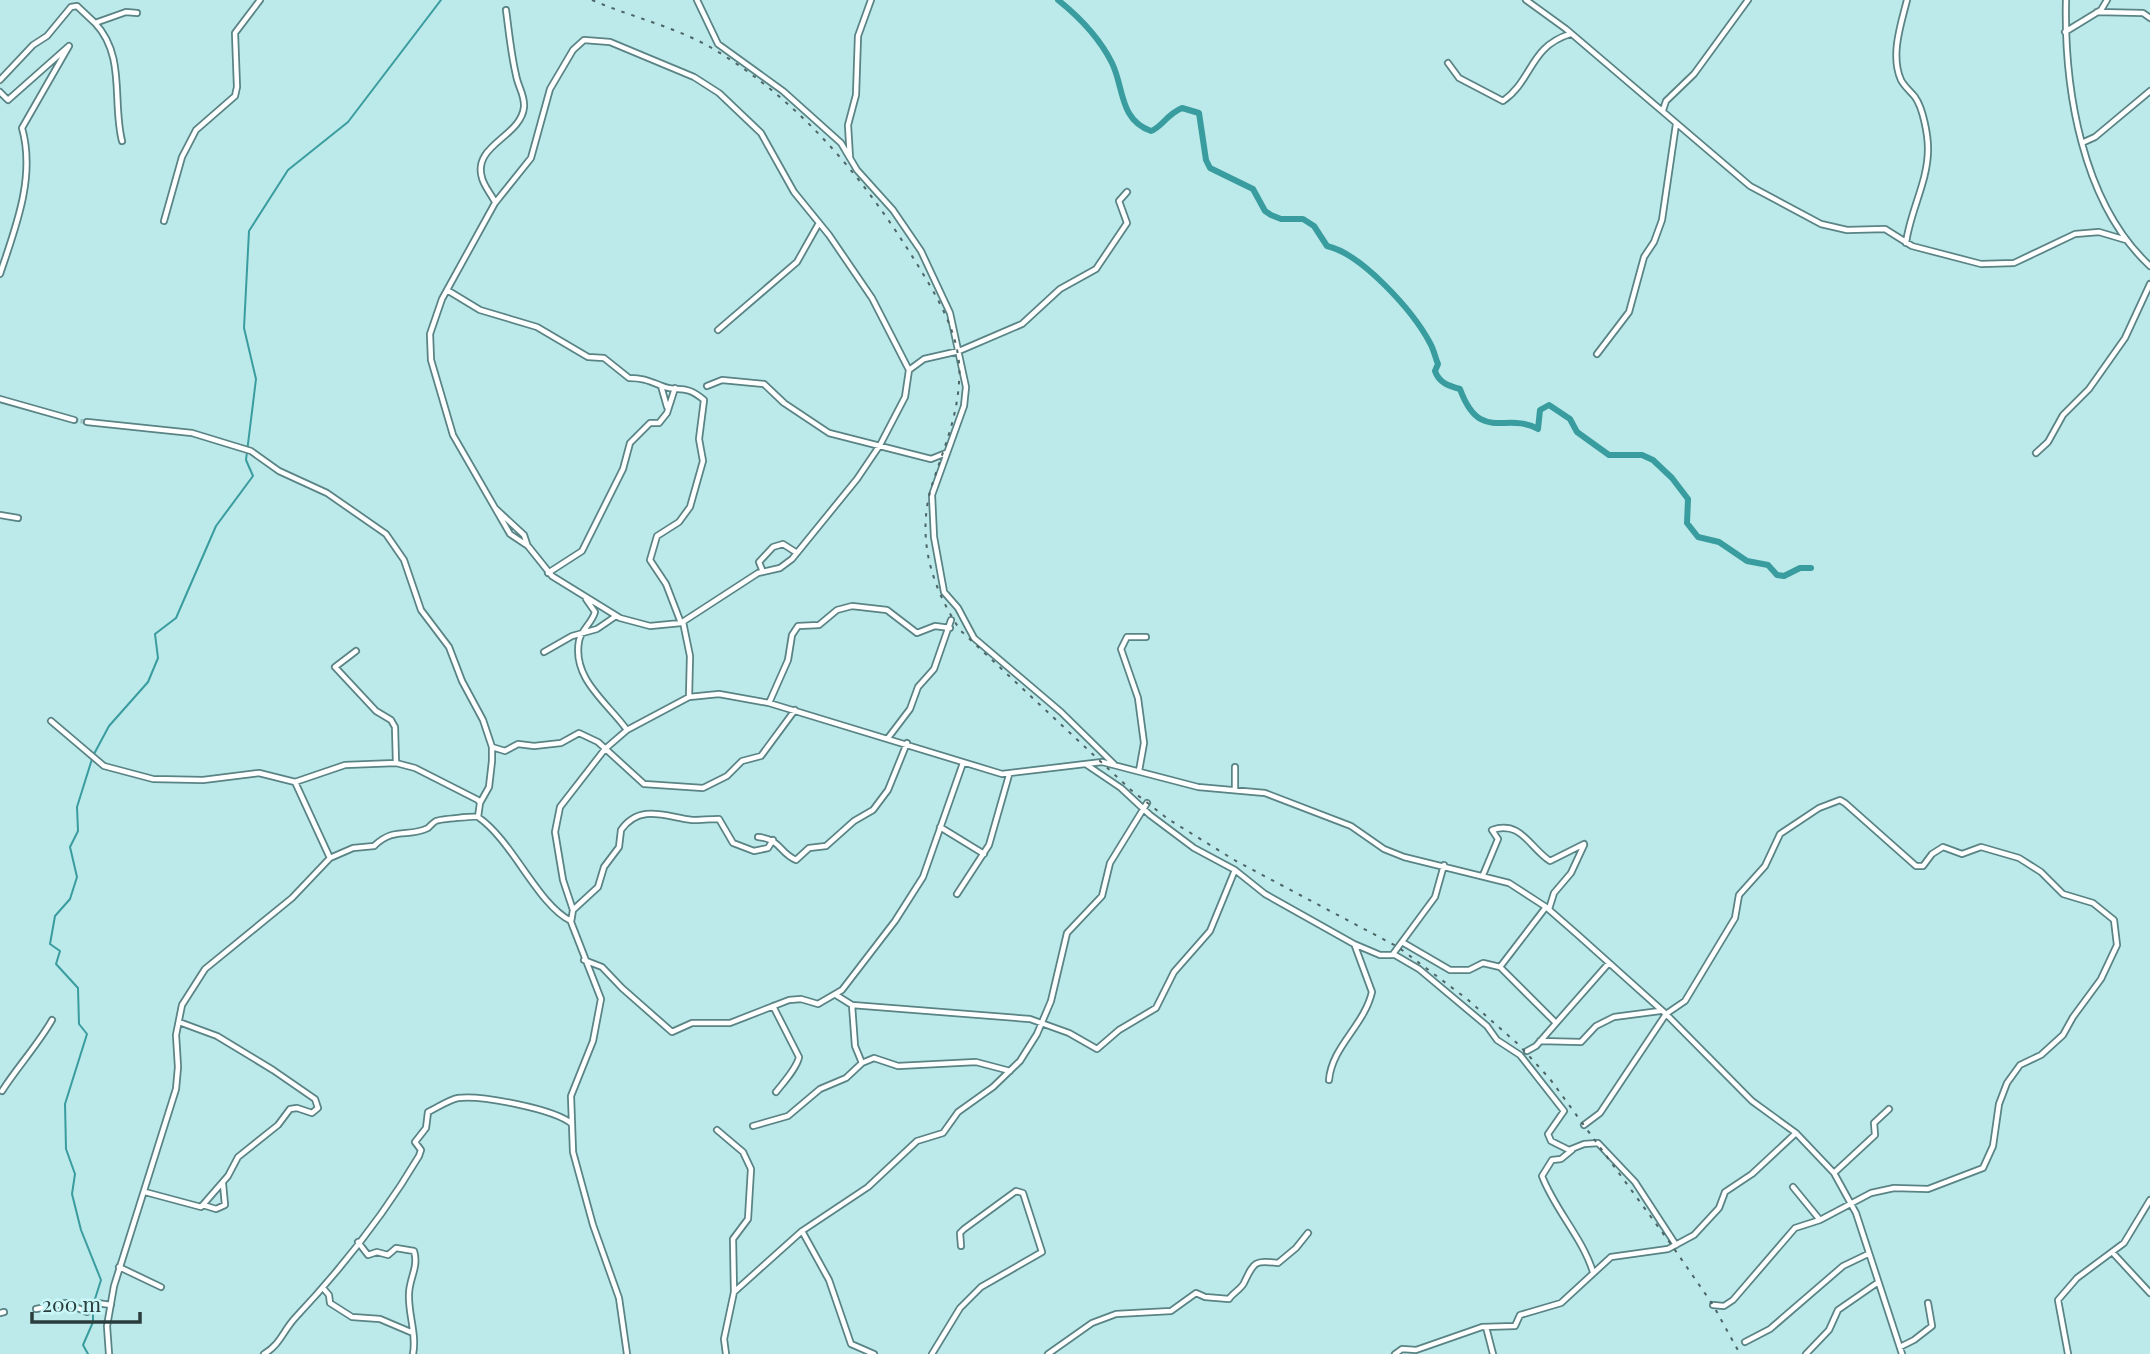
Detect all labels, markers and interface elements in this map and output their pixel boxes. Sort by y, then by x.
scale bar [32,1280,140,1324]
text: 200 m [42,1289,101,1317]

